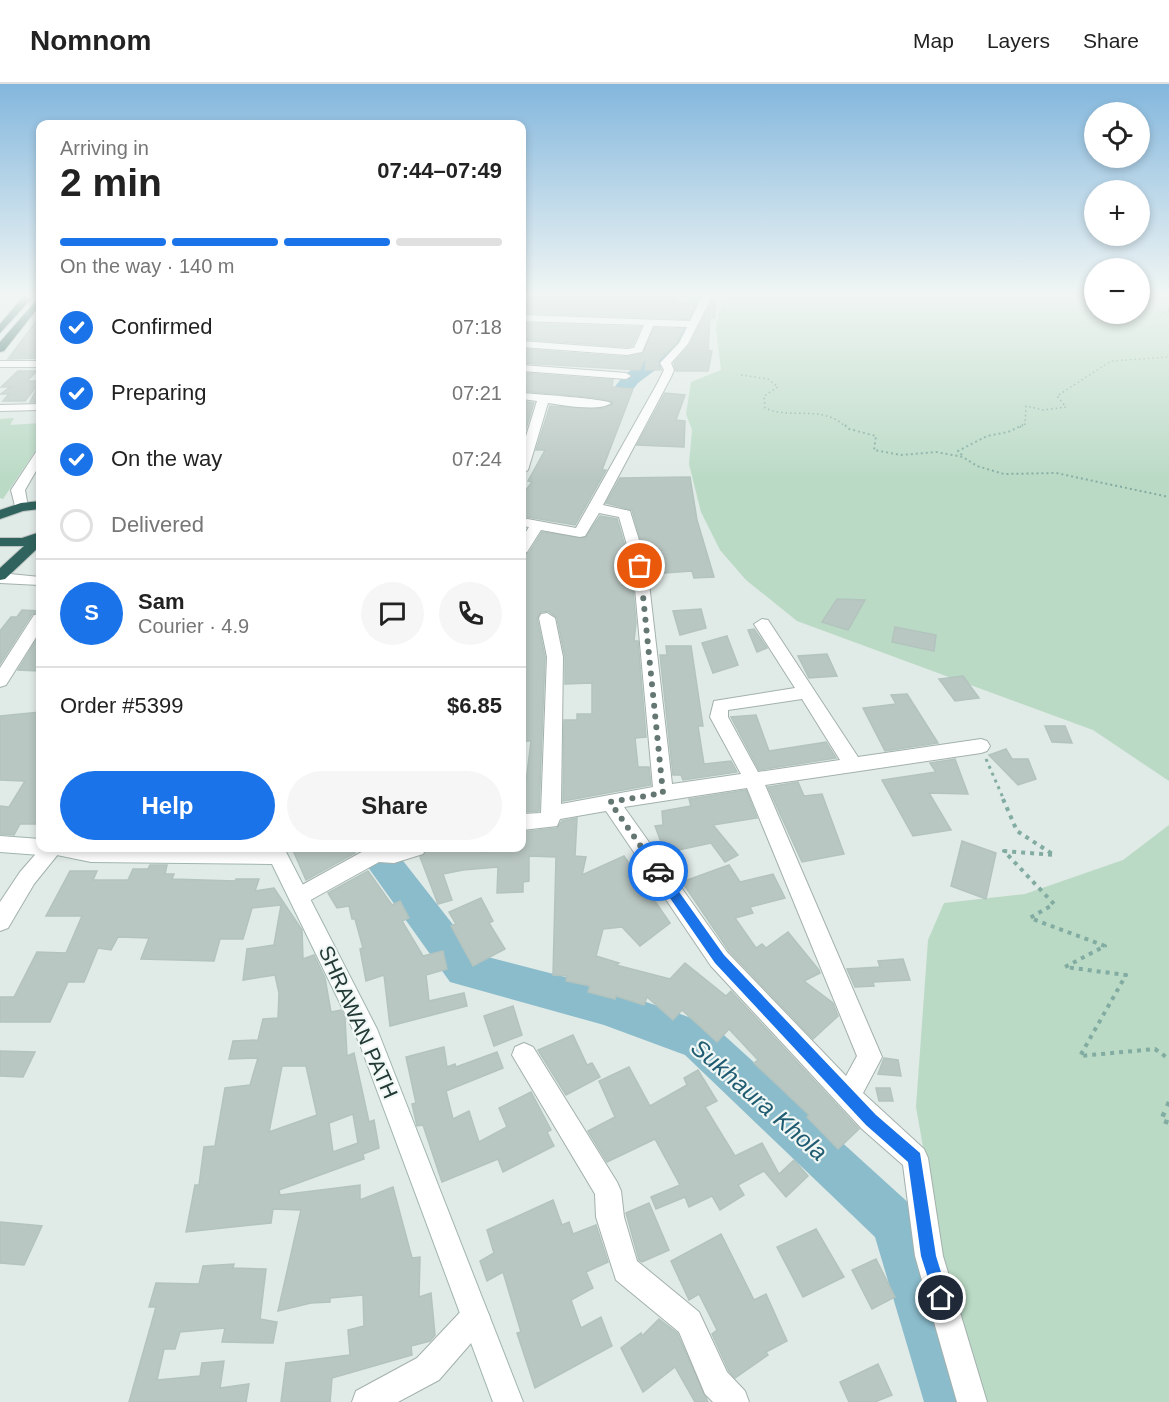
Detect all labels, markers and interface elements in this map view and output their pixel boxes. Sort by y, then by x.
text: Nomnom [30,25,151,56]
text: Map [913,29,954,52]
text: Layers [987,29,1050,52]
text: Share [1083,29,1139,52]
map controls [1084,102,1150,324]
button: locate [1084,102,1150,168]
text: Arriving in [60,137,149,159]
text: 07:44–07:49 [377,158,502,183]
text: 2 min [60,161,162,204]
button: + [1084,180,1150,246]
text: On the way · 140 m [60,255,235,277]
button: − [1084,258,1150,324]
icon: check [60,311,93,344]
text: Confirmed [111,314,212,339]
text: 07:18 [452,316,502,338]
icon: check [60,377,93,410]
text: Preparing [111,380,206,405]
text: 07:21 [452,382,502,404]
icon: check [60,443,93,476]
text: On the way [111,446,222,471]
text: 07:24 [452,448,502,470]
text: Delivered [111,512,204,537]
pin [614,540,665,591]
icon: bag [623,549,656,582]
button: chat [361,582,424,645]
button: phone [439,582,502,645]
text: Sam [138,589,184,614]
text: S [84,600,99,625]
text: Courier · 4.9 [138,615,249,637]
text: Order #5399 [60,693,184,718]
text: $6.85 [447,693,502,718]
button: Help [60,771,275,840]
button: Share [287,771,502,840]
courier [628,841,688,901]
icon: car [642,855,675,888]
street label: SHRAWAN PATH [314,942,402,1102]
water label: Sukhaura Khola [686,1033,833,1166]
pin [915,1272,966,1323]
icon: home [924,1281,957,1314]

